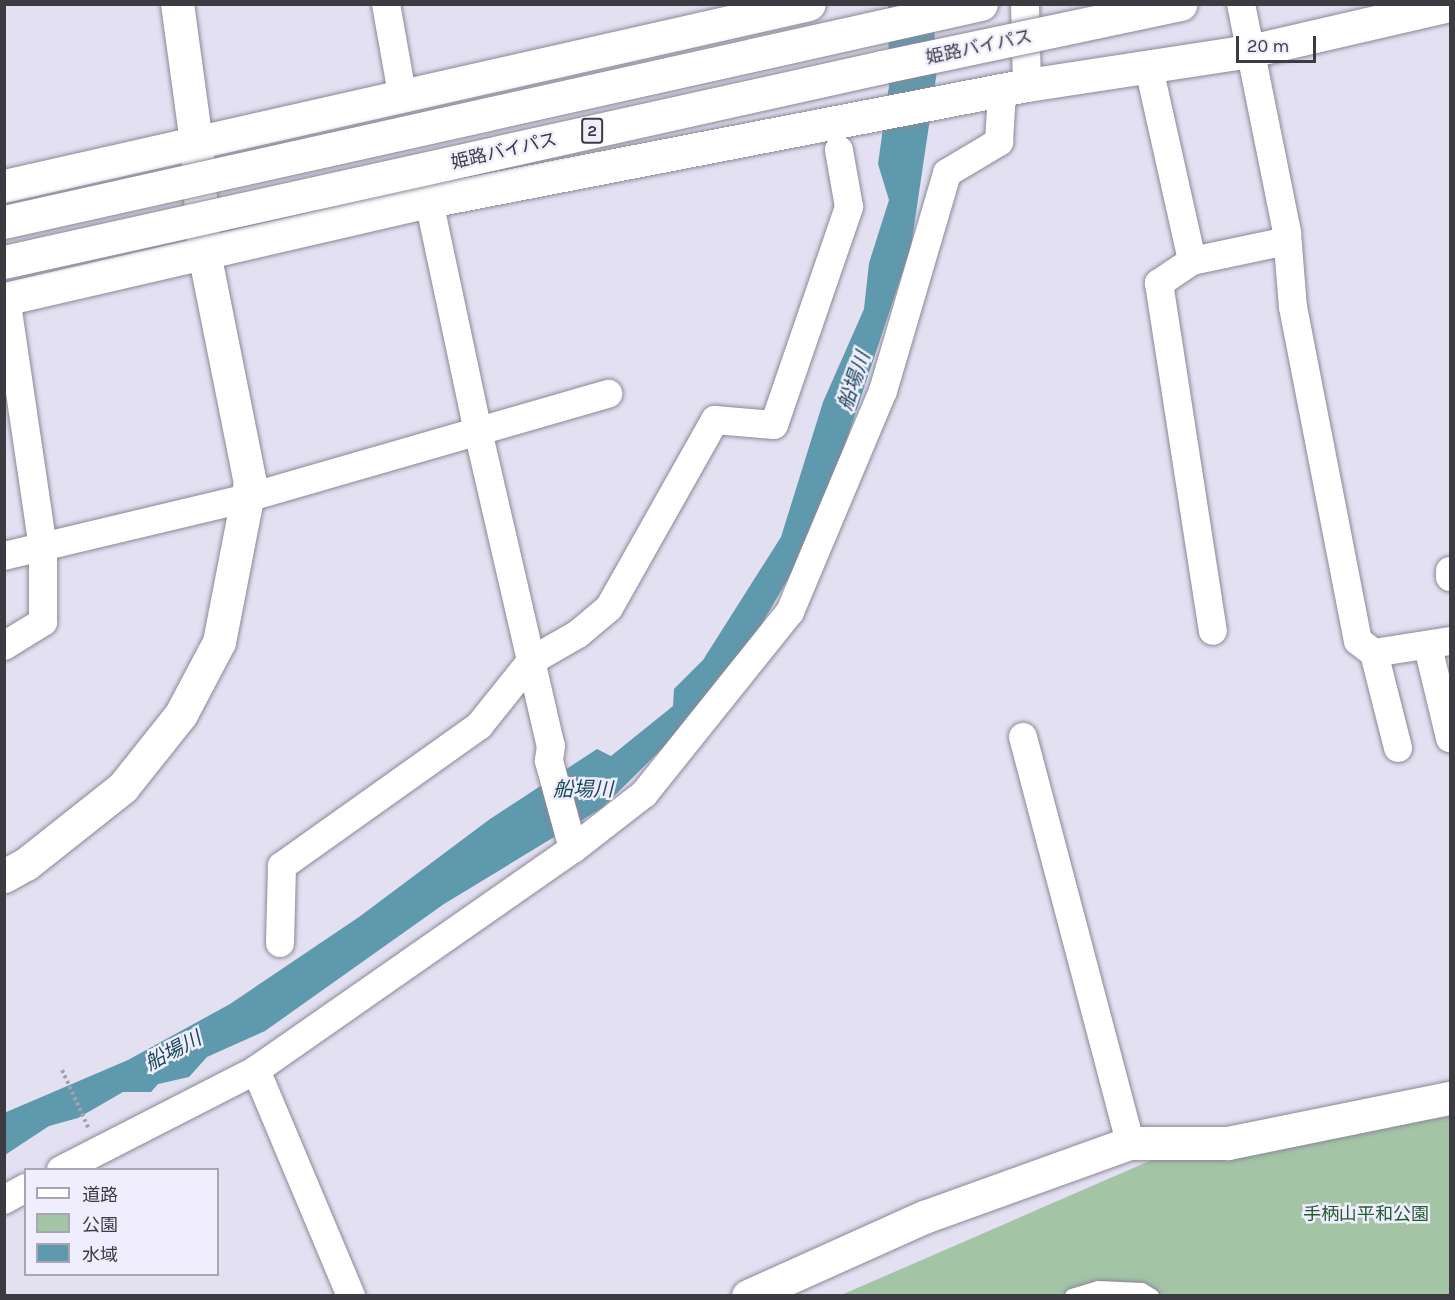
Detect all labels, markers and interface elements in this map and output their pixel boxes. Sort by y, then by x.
scale bar [1239,24,1318,62]
street label: 姫路バイパス [924,25,1034,69]
text: 20 m [1247,35,1289,57]
road number: 2 [580,118,604,144]
street label: 姫路バイパス [449,128,559,174]
water label: 船場川 [833,349,875,413]
water label: 船場川 [553,777,613,801]
water label: 船場川 [141,1026,205,1076]
legend [24,1168,219,1276]
text: 道路 [82,1184,118,1206]
park label: 手柄山平和公園 [1303,1203,1429,1225]
text: 公園 [82,1214,118,1236]
text: 水域 [82,1244,118,1266]

